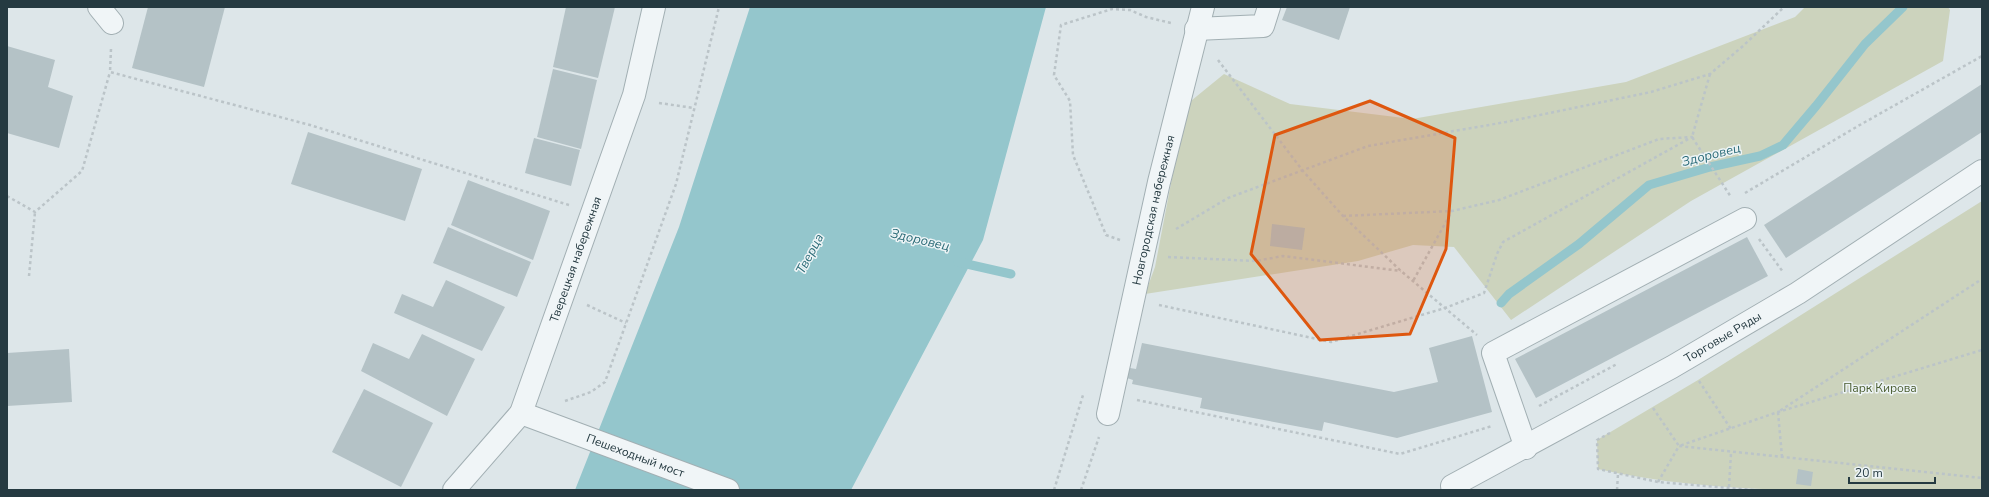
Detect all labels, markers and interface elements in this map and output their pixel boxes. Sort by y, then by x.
street label: Новгородская набережная [1129,133,1179,287]
water label: Здоровец [1680,139,1743,171]
street label: Тверецкая набережная [546,194,605,325]
water label: Здоровец [889,224,952,256]
water label: Тверца [792,231,828,277]
street label: Торговые Ряды [1681,308,1764,366]
park label: Парк Кирова [1843,380,1917,396]
street label: Пешеходный мост [584,430,687,481]
scale bar [1849,459,1935,485]
text: 20 m [1855,465,1883,481]

